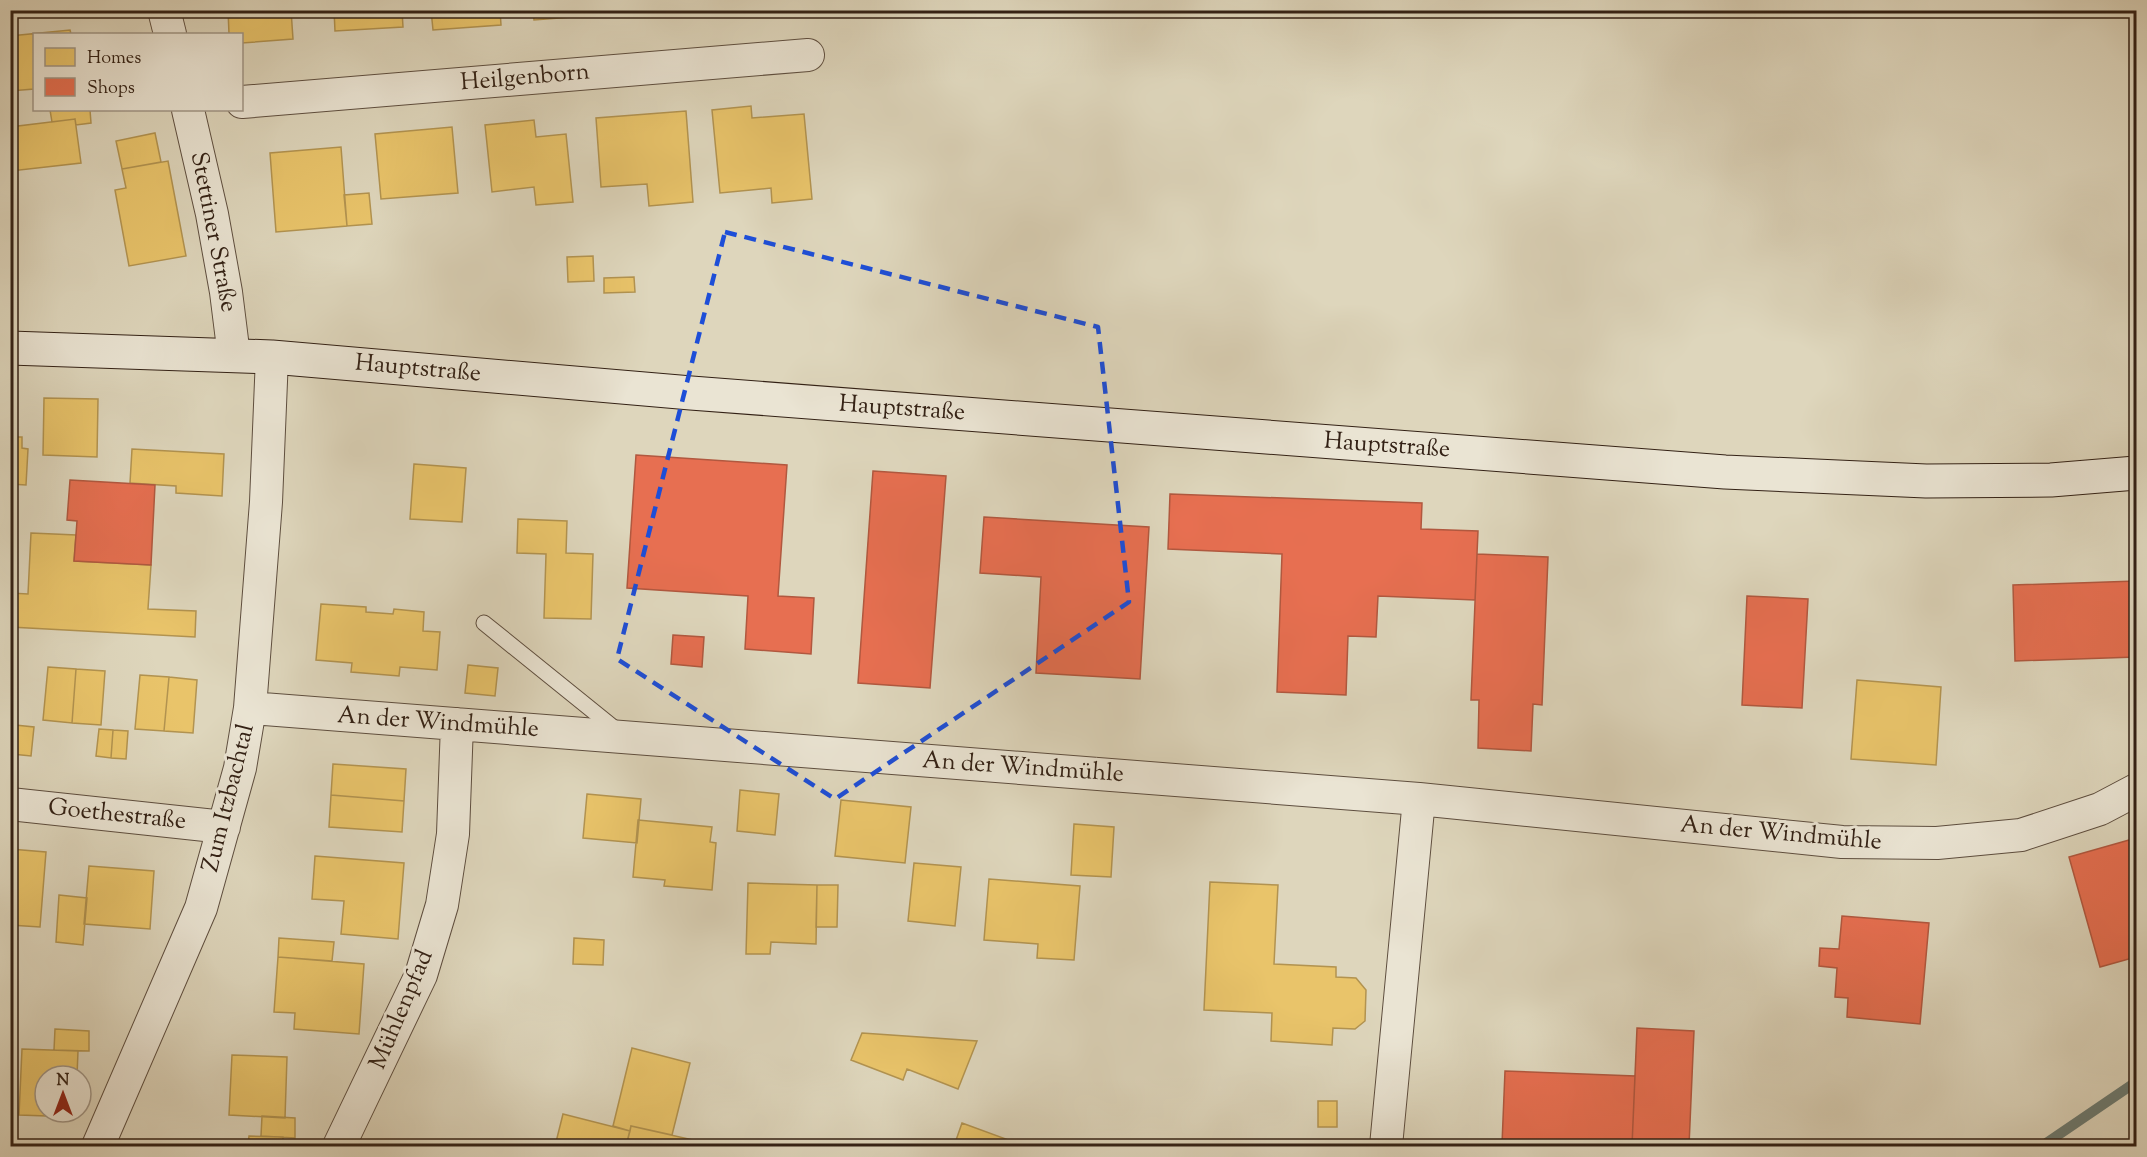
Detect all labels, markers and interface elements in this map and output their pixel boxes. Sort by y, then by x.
legend [33,33,243,111]
text: Homes [87,46,141,72]
street label: Heilgenborn [459,55,591,101]
text: Shops [87,76,135,102]
street label: Stettiner Straße [181,149,245,315]
street label: Hauptstraße [354,347,482,391]
street label: Hauptstraße [838,388,966,430]
street label: Hauptstraße [1323,425,1451,467]
street label: An der Windmühle [336,699,540,747]
street label: Zum Itzbachtal [194,720,264,876]
street label: An der Windmühle [921,744,1125,792]
street label: Goethestraße [46,791,188,839]
street label: An der Windmühle [1679,808,1883,860]
street label: Mühlenpfad [362,944,443,1075]
north arrow [33,1064,93,1124]
text: N [57,1070,70,1093]

